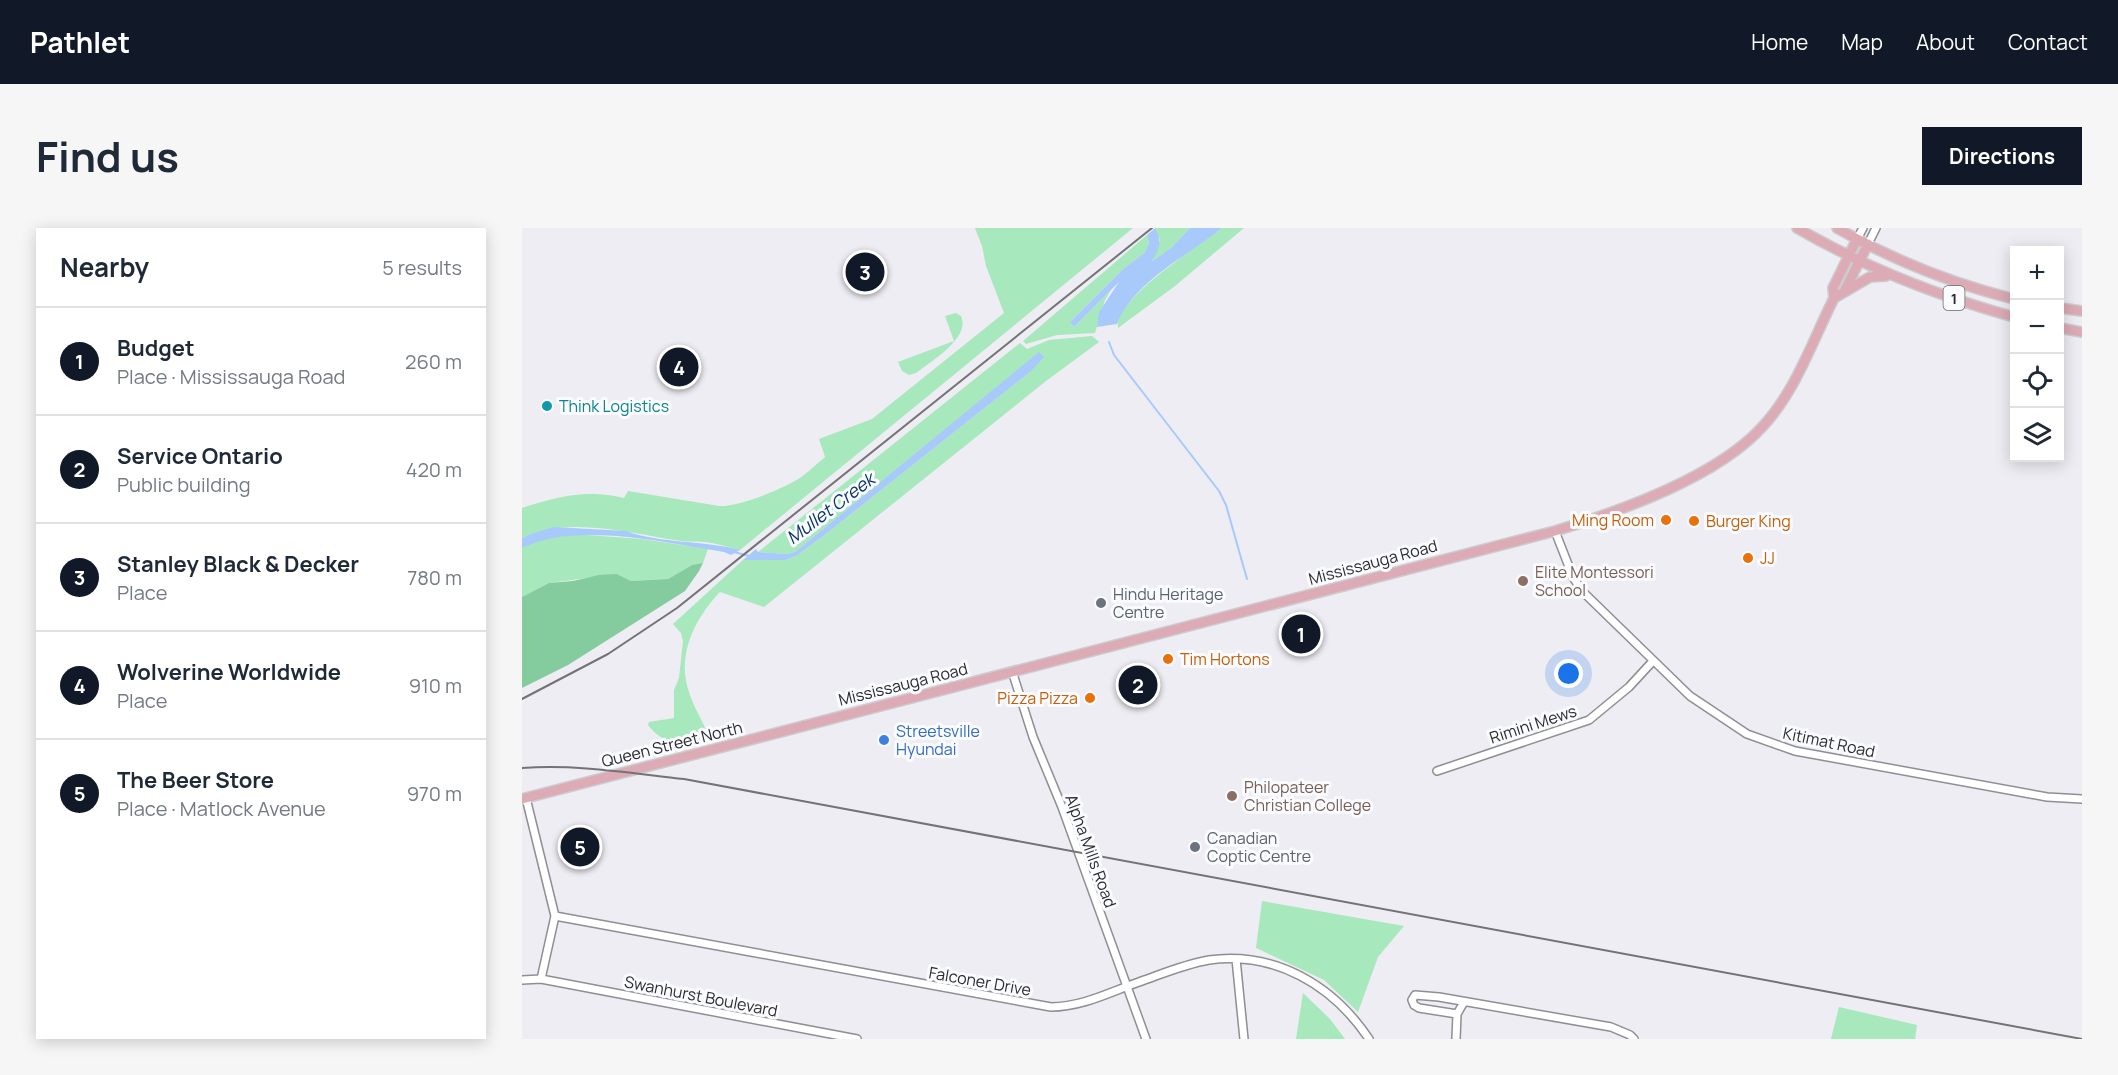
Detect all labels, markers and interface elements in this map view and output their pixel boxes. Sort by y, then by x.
text: Pathlet [30,23,130,61]
text: Home [1751,28,1808,56]
text: Map [1841,28,1883,56]
text: About [1916,28,1975,56]
text: Contact [2008,28,2088,56]
text: Find us [36,127,179,185]
button: Directions [1922,127,2082,185]
map controls [2010,246,2064,462]
button: + [2010,246,2064,300]
text: Nearby [60,249,149,285]
pin: 3 [846,250,884,294]
text: 5 results [382,254,462,281]
road number: 1 [1944,286,1964,310]
button: − [2010,300,2064,354]
text: Budget [117,333,195,363]
pin: 4 [660,344,698,390]
text: 1 [75,348,84,375]
text: 260 m [405,348,462,375]
button: locate [2010,354,2064,408]
text: Place · Mississauga Road [117,363,345,390]
place label: Think Logistics [559,395,669,417]
marker: Think Logistics [540,399,554,413]
button: layers [2010,408,2064,462]
text: Service Ontario [117,441,283,471]
text: 2 [74,456,85,483]
text: 420 m [406,456,462,483]
water label: Mullet Creek [781,465,881,549]
text: Public building [117,471,251,498]
place label: Ming Room [1572,509,1654,531]
place label: Burger King [1706,510,1791,532]
marker: Ming Room [1659,513,1673,527]
marker: Burger King [1687,514,1701,528]
street label: Mississauga Road [1306,534,1440,590]
place label: JJ [1760,547,1775,569]
text: Stanley Black & Decker [117,549,359,579]
marker: JJ [1741,551,1755,565]
place label: Elite Montessori School [1535,561,1654,601]
text: 3 [74,564,85,591]
text: 780 m [407,564,462,591]
marker: Elite Montessori School [1516,574,1530,588]
text: Place [117,579,167,606]
place label: Hindu Heritage Centre [1113,583,1223,623]
marker: Hindu Heritage Centre [1094,596,1108,610]
pin: 1 [1282,612,1320,656]
place label: Tim Hortons [1180,648,1270,670]
marker: Tim Hortons [1161,652,1175,666]
text: Wolverine Worldwide [117,657,341,687]
street label: Mississauga Road [836,657,970,711]
your location [1554,659,1583,688]
pin: 2 [1118,662,1158,708]
text: 4 [73,672,86,699]
text: 910 m [409,672,462,699]
text: Place [117,687,167,714]
place label: Pizza Pizza [997,687,1078,709]
marker: Pizza Pizza [1083,691,1097,705]
street label: Rimini Mews [1487,700,1579,748]
street label: Queen Street North [599,716,745,772]
place label: Streetsville Hyundai [896,720,980,760]
street label: Kitimat Road [1781,722,1877,762]
marker: Streetsville Hyundai [877,733,891,747]
text: The Beer Store [117,765,274,795]
place label: Philopateer Christian College [1244,776,1371,816]
text: 5 [74,780,85,807]
text: 970 m [407,780,462,807]
marker: Philopateer Christian College [1225,789,1239,803]
street label: Alpha Mills Road [1060,791,1122,911]
text: Place · Matlock Avenue [117,795,326,822]
pin: 5 [560,824,600,870]
place label: Canadian Coptic Centre [1207,827,1311,867]
marker: Canadian Coptic Centre [1188,840,1202,854]
street label: Falconer Drive [927,961,1033,1001]
street label: Swanhurst Boulevard [622,970,780,1022]

